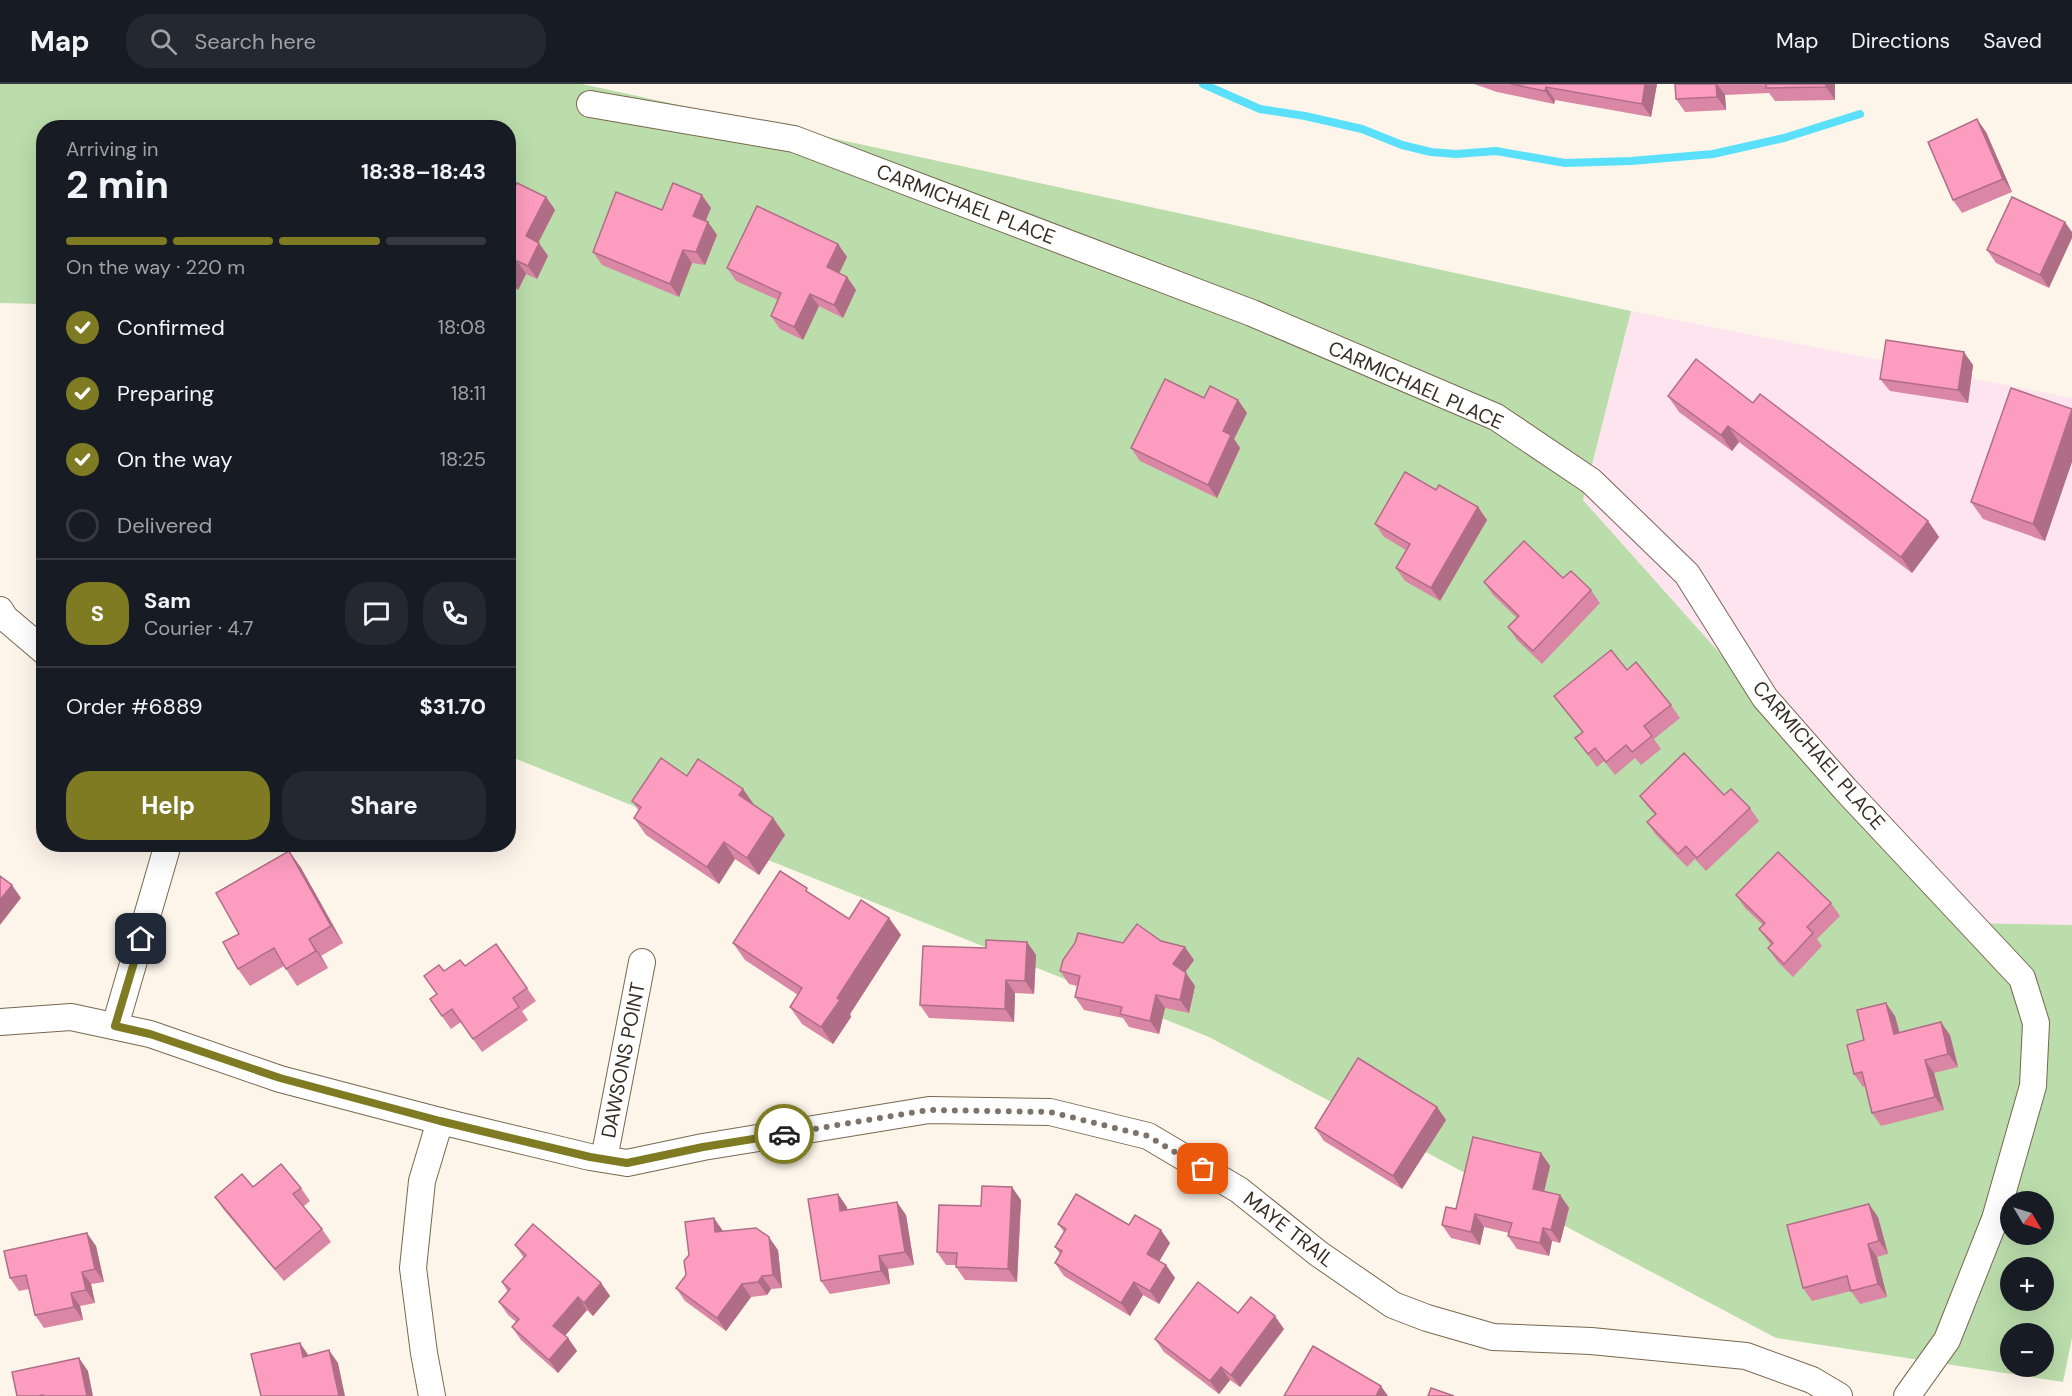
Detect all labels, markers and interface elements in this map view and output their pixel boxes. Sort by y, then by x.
search box [126,14,546,68]
text: Map [30,23,90,60]
icon: search [147,25,180,58]
text: Search here [195,27,316,56]
text: Map [1776,27,1818,55]
text: Directions [1851,27,1950,55]
text: Saved [1983,27,2042,55]
text: Arriving in [66,136,158,162]
text: 18:38–18:43 [361,157,486,186]
street label: CARMICHAEL PLACE [873,158,1059,250]
text: 2 min [66,159,169,210]
text: On the way · 220 m [66,254,245,280]
icon: check [66,311,99,344]
text: Confirmed [117,313,225,342]
text: 18:08 [438,314,486,340]
street label: CARMICHAEL PLACE [1324,335,1508,435]
icon: check [66,377,99,410]
text: Preparing [117,379,214,408]
text: 18:11 [451,380,486,406]
icon: check [66,443,99,476]
text: On the way [117,445,232,474]
text: 18:25 [440,446,486,472]
text: Delivered [117,511,212,540]
button: chat [345,582,408,645]
button: phone [423,582,486,645]
text: Sam [144,586,191,615]
text: S [91,599,104,628]
text: Courier · 4.7 [144,615,253,641]
street label: CARMICHAEL PLACE [1747,675,1891,835]
text: Order #6889 [66,692,202,721]
text: $31.70 [420,692,486,721]
button: Help [66,771,270,840]
button: Share [282,771,486,840]
pin [115,913,166,964]
icon: home [124,922,157,955]
street label: DAWSONS POINT [595,980,651,1140]
courier [754,1104,814,1164]
icon: car [768,1118,801,1151]
pin [1177,1143,1228,1194]
icon: bag [1186,1152,1219,1185]
street label: MAYE TRAIL [1238,1185,1340,1273]
north arrow [2000,1191,2054,1245]
map controls [2000,1191,2054,1377]
button: + [2000,1257,2054,1311]
button: − [2000,1323,2054,1377]

